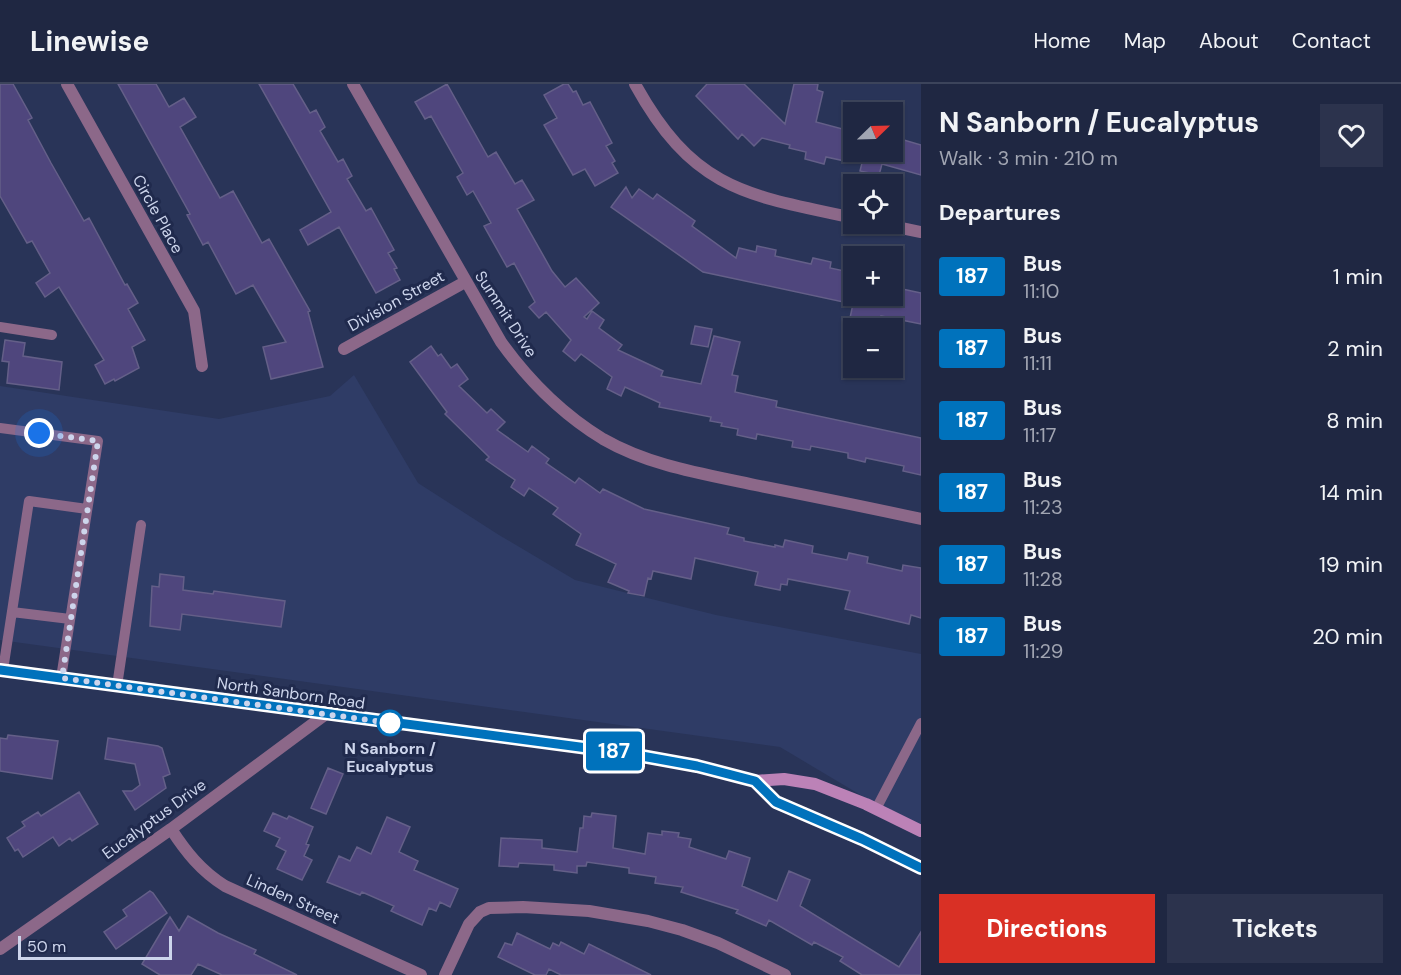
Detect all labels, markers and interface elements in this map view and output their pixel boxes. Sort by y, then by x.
text: Linewise [30,23,149,60]
text: Home [1033,27,1091,55]
text: Map [1124,27,1166,55]
text: About [1199,27,1259,55]
text: Contact [1292,27,1371,55]
north arrow [843,102,903,162]
map controls [843,102,903,378]
text: N Sanborn / Eucalyptus [939,104,1259,141]
button: heart [1320,104,1383,167]
text: Walk · 3 min · 210 m [939,145,1118,171]
street label: Circle Place [128,171,188,257]
button: locate [843,174,903,234]
text: Departures [939,198,1061,227]
button: + [843,246,903,306]
text: Bus [1023,249,1062,278]
text: 187 [956,262,988,290]
text: 1 min [1333,262,1383,291]
street label: Division Street [344,266,448,336]
street label: Summit Drive [470,267,542,361]
text: 11:10 [1023,278,1059,304]
button: − [843,318,903,378]
text: Bus [1023,321,1062,350]
text: 187 [956,334,988,362]
text: 2 min [1327,334,1383,363]
text: 11:11 [1023,350,1052,376]
text: Bus [1023,393,1062,422]
text: 187 [956,406,988,434]
text: 8 min [1326,406,1383,435]
your location [24,418,54,448]
text: 11:17 [1023,422,1056,448]
text: Bus [1023,465,1062,494]
text: 187 [956,478,988,506]
text: 14 min [1319,478,1383,507]
text: 11:23 [1023,494,1063,520]
text: Bus [1023,537,1062,566]
text: 187 [956,550,988,578]
text: 19 min [1319,550,1383,579]
text: 11:28 [1023,566,1063,592]
text: Bus [1023,609,1062,638]
text: 187 [956,622,988,650]
text: 20 min [1312,622,1383,651]
text: 11:29 [1023,638,1063,664]
street label: North Sanborn Road [216,672,366,714]
marker: N Sanborn / Eucalyptus [377,710,403,736]
line badge: 187 [580,732,648,770]
text: 187 [598,737,630,765]
place label: N Sanborn / Eucalyptus [344,738,436,777]
street label: Eucalyptus Drive [98,774,210,864]
street label: Linden Street [243,869,343,929]
button: Directions [939,894,1155,963]
button: Tickets [1167,894,1383,963]
scale bar [18,933,172,960]
text: 50 m [27,936,66,957]

